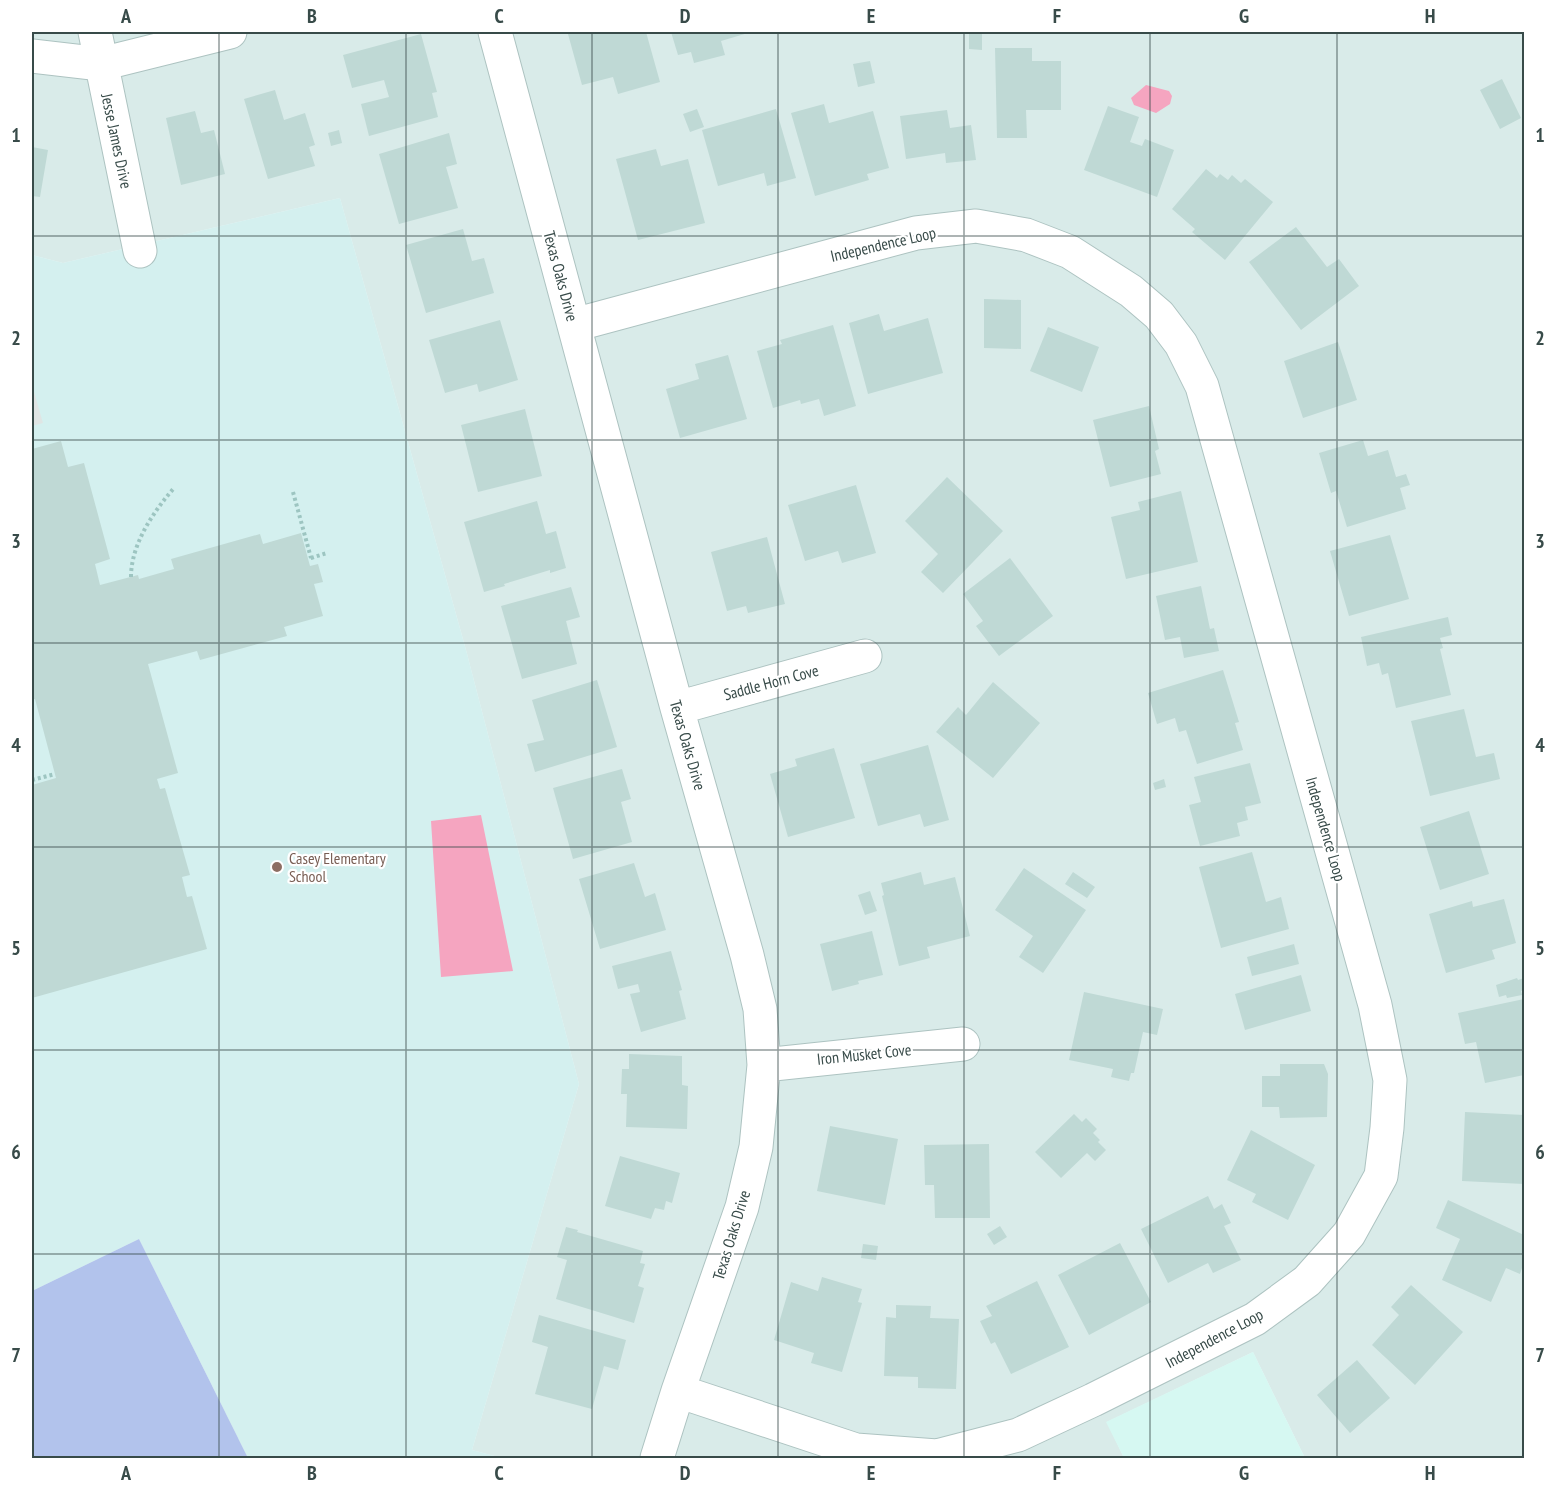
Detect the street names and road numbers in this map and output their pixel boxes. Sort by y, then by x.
street label: Jesse James Drive [97,91,137,190]
street label: Independence Loop [828,222,938,266]
street label: Texas Oaks Drive [539,229,583,323]
street label: Saddle Horn Cove [721,660,821,704]
street label: Texas Oaks Drive [666,698,710,792]
street label: Independence Loop [1302,775,1350,883]
street label: Iron Musket Cove [816,1039,912,1069]
street label: Texas Oaks Drive [708,1188,754,1282]
street label: Independence Loop [1162,1304,1266,1372]

